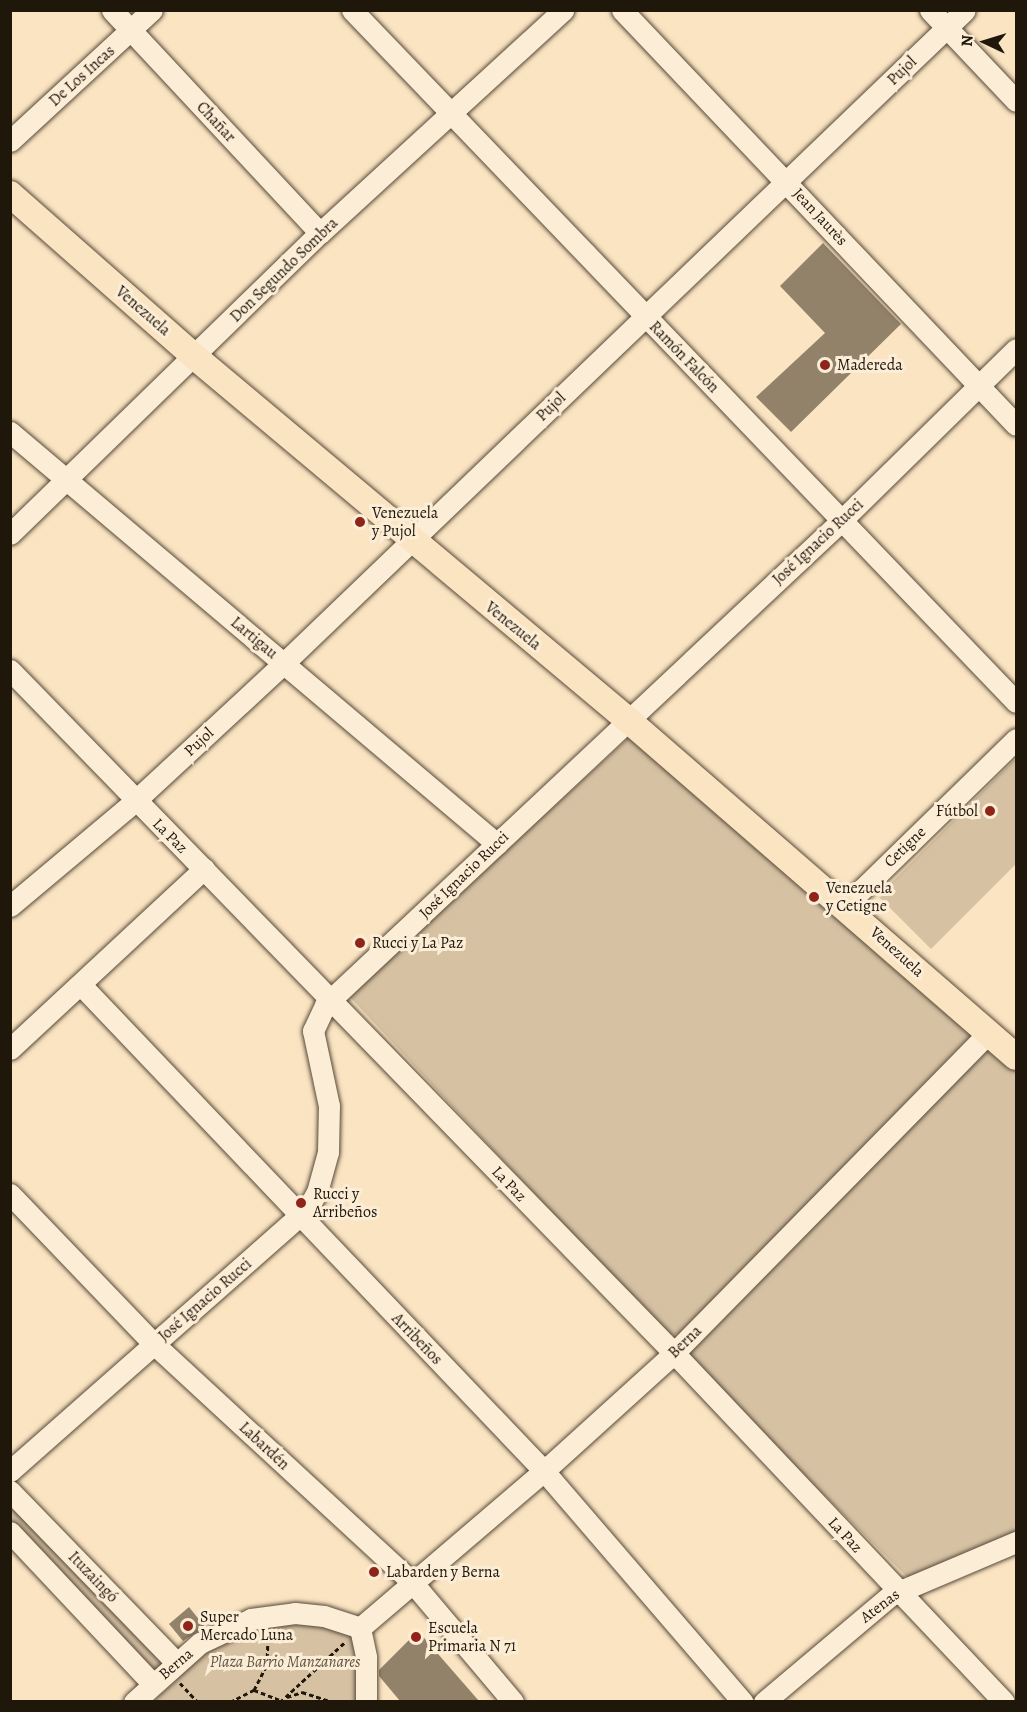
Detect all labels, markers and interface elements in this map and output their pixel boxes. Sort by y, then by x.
north arrow [955,12,1015,72]
text: N [956,34,978,47]
street label: De Los Incas [45,41,119,111]
street label: Pujol [883,53,921,89]
street label: Chañar [192,98,240,146]
street label: Jean Jaurès [789,184,851,250]
street label: Don Segundo Sombra [226,214,342,326]
street label: Venezuela [112,282,174,340]
street label: Ramón Falcón [645,317,723,397]
place label: Madereda [837,355,903,375]
marker: Madereda [818,358,832,372]
street label: Pujol [532,389,570,425]
street label: José Ignacio Rucci [769,495,867,589]
place label: Venezuela y Pujol [372,503,438,541]
marker: Venezuela y Pujol [353,515,367,529]
street label: Venezuela [481,598,545,654]
street label: Lartigau [227,613,281,663]
street label: Pujol [180,724,218,760]
place label: Fútbol [936,801,978,821]
marker: Fútbol [983,804,997,818]
street label: La Paz [148,814,192,858]
street label: Cetigne [880,823,930,871]
street label: José Ignacio Rucci [415,827,513,923]
place label: Venezuela y Cetigne [826,878,892,916]
marker: Venezuela y Cetigne [807,890,821,904]
street label: Venezuela [866,923,928,981]
place label: Rucci y La Paz [372,933,463,953]
marker: Rucci y La Paz [353,936,367,950]
street label: La Paz [487,1162,531,1206]
place label: Rucci y Arribeños [313,1184,377,1222]
marker: Rucci y Arribeños [294,1196,308,1210]
street label: José Ignacio Rucci [154,1254,256,1346]
street label: Arribeños [388,1309,446,1369]
street label: Berna [664,1322,706,1362]
street label: Labardén [235,1418,293,1474]
street label: La Paz [824,1513,866,1557]
street label: Ituzaingó [64,1547,122,1607]
place label: Labarden y Berna [386,1562,500,1582]
marker: Labarden y Berna [367,1565,381,1579]
street label: Atenas [856,1585,904,1627]
place label: Super Mercado Luna [200,1607,293,1645]
place label: Escuela Primaria N 71 [428,1618,516,1656]
marker: Super Mercado Luna [181,1619,195,1633]
marker: Escuela Primaria N 71 [409,1630,423,1644]
street label: Berna [155,1644,197,1684]
park label: Plaza Barrio Manzanares [210,1652,360,1672]

